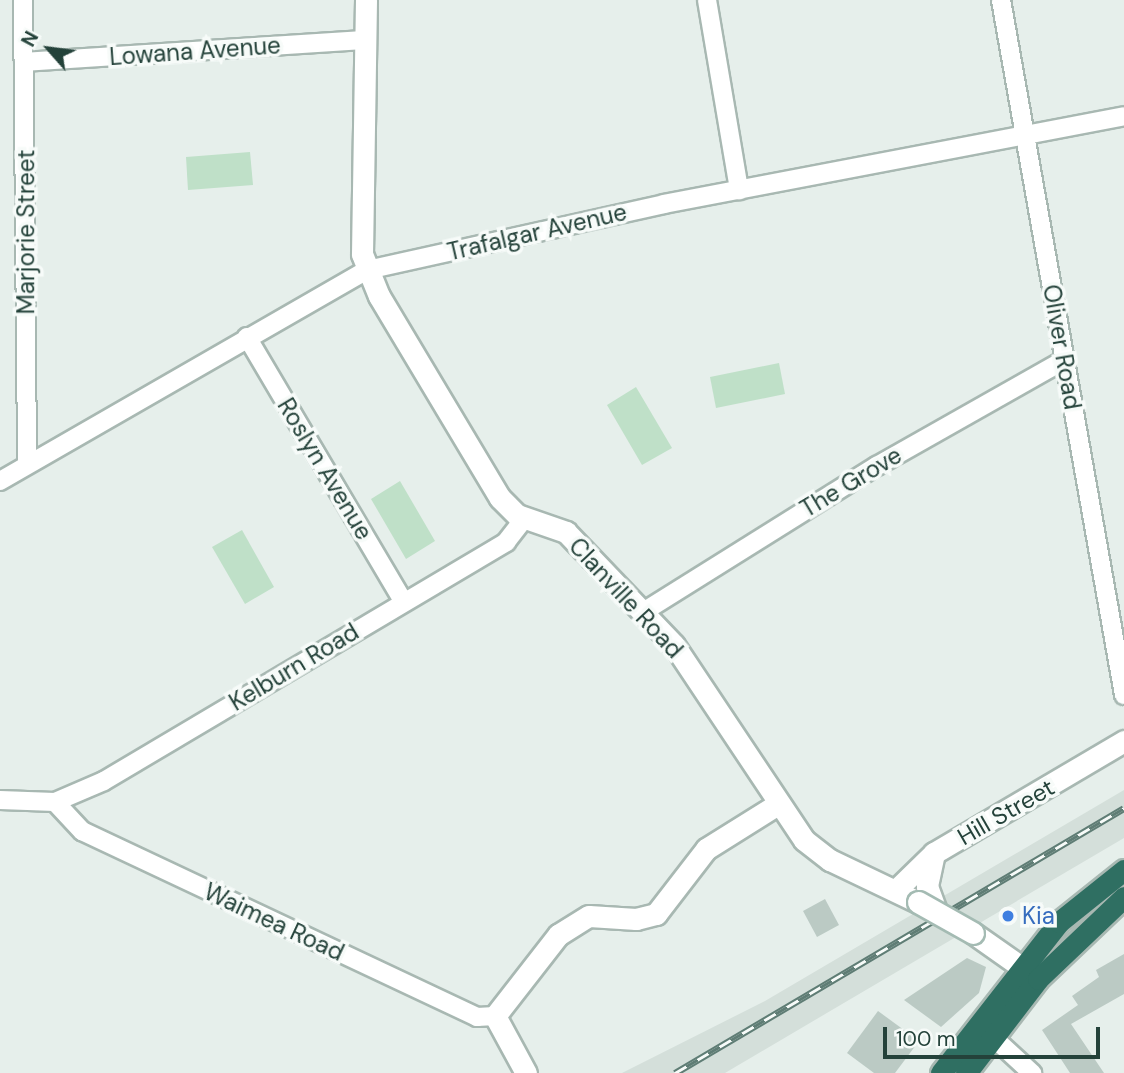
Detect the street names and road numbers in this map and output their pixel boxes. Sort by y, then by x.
street label: Lowana Avenue [108,31,282,71]
street label: Marjorie Street [12,150,40,314]
street label: Trafalgar Avenue [444,197,630,267]
street label: Oliver Road [1037,282,1087,412]
street label: Roslyn Avenue [271,393,379,545]
street label: The Grove [795,441,907,523]
street label: Clanville Road [563,532,689,664]
street label: Kelburn Road [224,617,364,717]
street label: Hill Street [952,773,1060,851]
street label: Waimea Road [199,877,349,967]

